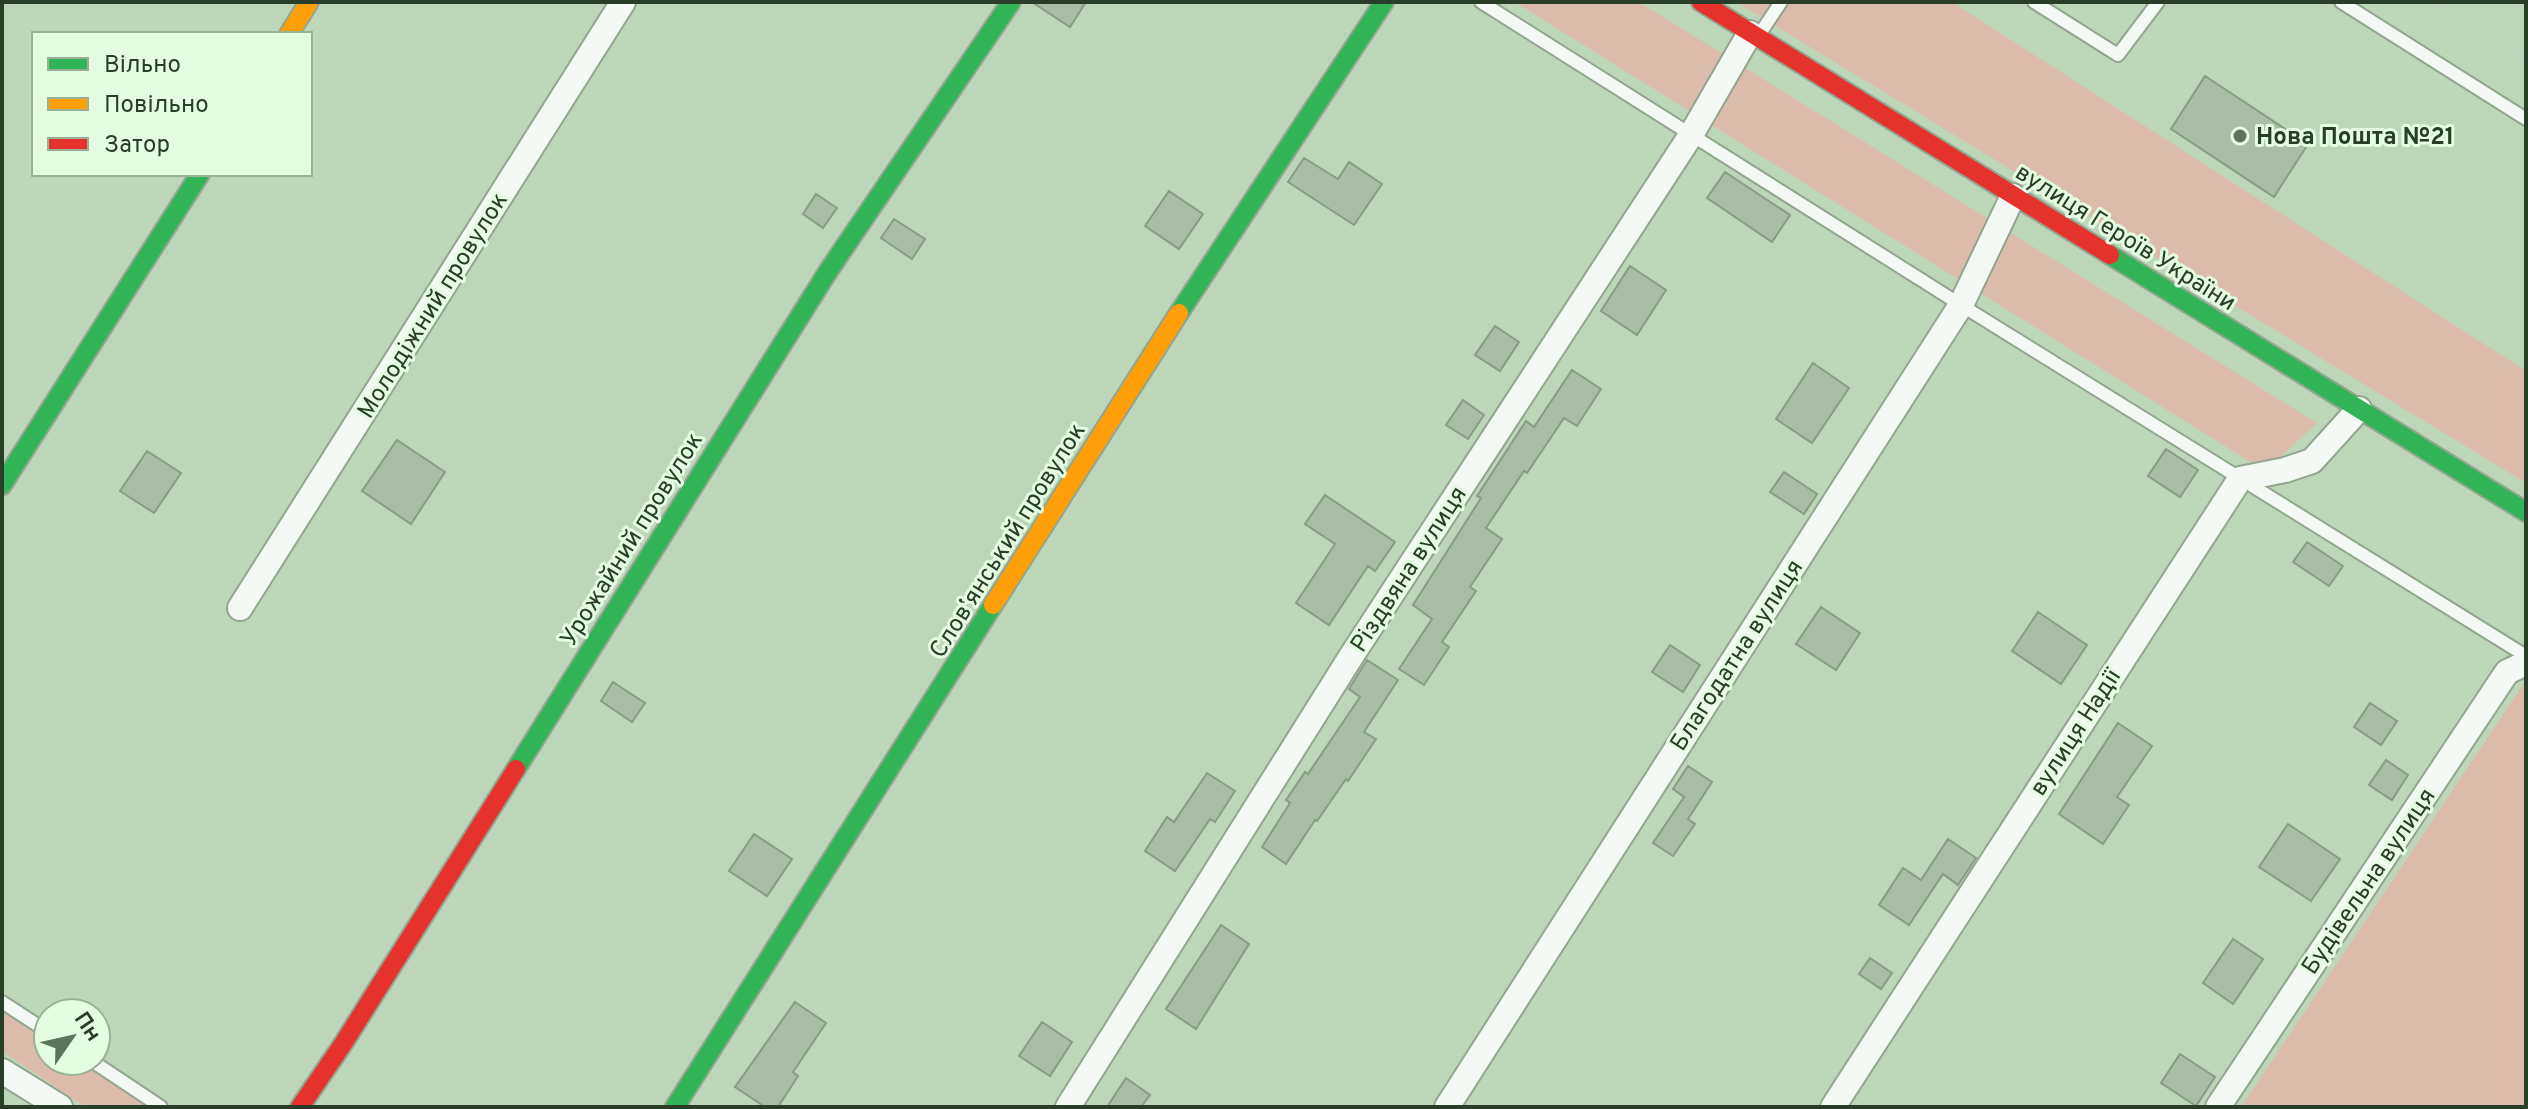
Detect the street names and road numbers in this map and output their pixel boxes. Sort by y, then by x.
street label: вулиця Героїв України [2009,158,2241,319]
street label: Молодіжний провулок [352,187,516,425]
street label: Словʼянський провулок [924,418,1093,664]
street label: Урожайний провулок [555,428,711,653]
street label: Різдвяна вулиця [1345,481,1475,659]
street label: Благодатна вулиця [1665,555,1811,758]
street label: вулиця Надії [2025,663,2129,802]
street label: Будівельна вулиця [2296,783,2443,981]

